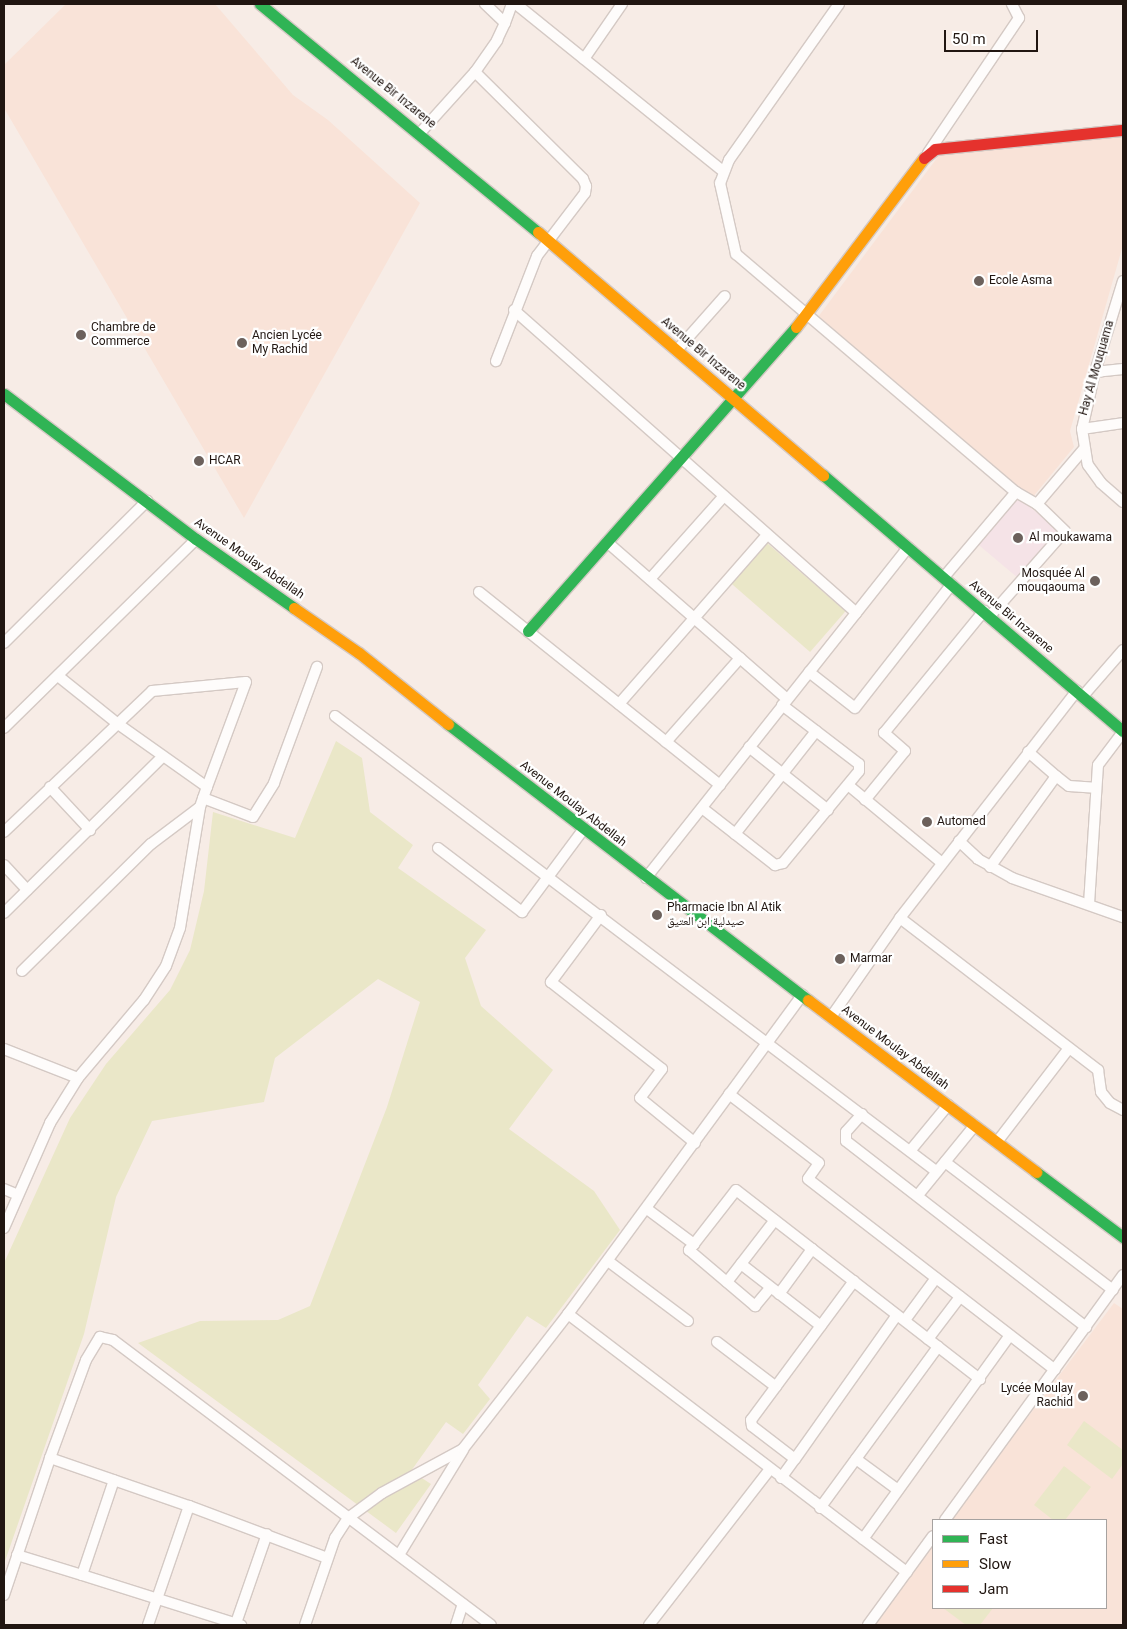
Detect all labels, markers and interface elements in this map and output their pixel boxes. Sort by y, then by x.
scale bar [947,20,1041,52]
text: 50 m [952,30,986,48]
street label: Avenue Bir Inzarene [348,54,438,132]
place label: Ecole Asma [989,274,1052,288]
marker: Ecole Asma [973,275,985,287]
street label: Avenue Bir Inzarene [658,315,748,393]
street label: Hay Al Mouquama [1077,319,1117,417]
place label: Chambre de Commerce [91,321,156,349]
marker: Chambre de Commerce [75,329,87,341]
place label: Ancien Lycée My Rachid [252,329,322,357]
marker: Ancien Lycée My Rachid [236,337,248,349]
place label: HCAR [209,454,241,468]
marker: HCAR [193,455,205,467]
street label: Avenue Moulay Abdellah [191,516,307,602]
marker: Al moukawama [1011,531,1025,545]
place label: Al moukawama [1029,531,1112,545]
place label: Mosquée Al mouqaouma [1017,567,1085,595]
marker: Mosquée Al mouqaouma [1089,575,1101,587]
street label: Avenue Bir Inzarene [966,578,1056,656]
street label: Avenue Moulay Abdellah [517,758,629,850]
place label: Automed [937,815,986,829]
marker: Automed [921,816,933,828]
place label: Pharmacie Ibn Al Atik صيدلية ابن العتيق [667,901,781,929]
marker: Pharmacie Ibn Al Atik صيدلية ابن العتيق [651,909,663,921]
place label: Marmar [850,952,892,966]
marker: Marmar [834,953,846,965]
street label: Avenue Moulay Abdellah [838,1003,952,1093]
place label: Lycée Moulay Rachid [1001,1382,1073,1410]
marker: Lycée Moulay Rachid [1077,1390,1089,1402]
legend [932,1519,1107,1609]
text: Fast [979,1530,1008,1548]
text: Slow [979,1555,1011,1573]
text: Jam [979,1580,1009,1598]

